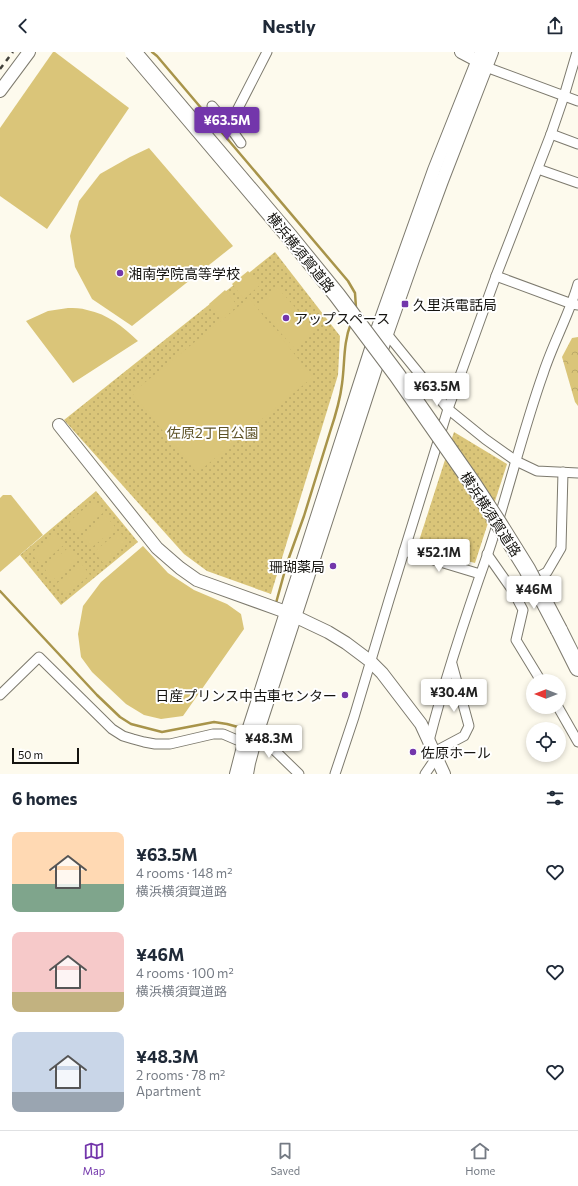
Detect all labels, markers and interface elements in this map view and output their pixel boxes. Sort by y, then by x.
icon: back [12,15,34,37]
text: Nestly [262,15,316,37]
icon: share [544,15,566,37]
pin: ¥63.5M [194,107,260,141]
text: ¥63.5M [203,112,251,128]
street label: 横浜横須賀道路 [264,209,338,295]
place label: 湘南学院高等学校 [128,265,240,282]
marker: 湘南学院高等学校 [115,268,125,278]
place label: 久里浜電話局 [413,296,497,313]
marker: 久里浜電話局 [400,299,410,309]
place label: アップスペース [294,310,390,327]
marker: アップスペース [281,313,291,323]
pin: ¥63.5M [404,373,470,407]
text: ¥63.5M [413,378,461,394]
park label: 佐原2丁目公園 [167,424,259,441]
street label: 横浜横須賀道路 [457,468,525,560]
pin: ¥52.1M [406,539,472,573]
text: ¥52.1M [417,544,461,560]
place label: 珊瑚薬局 [269,558,325,575]
marker: 珊瑚薬局 [328,561,338,571]
pin: ¥46M [510,576,558,610]
text: ¥46M [516,581,552,597]
north arrow [526,674,566,714]
map controls [526,674,566,762]
pin: ¥30.4M [421,679,487,713]
text: ¥30.4M [430,684,478,700]
place label: 日産プリンス中古車センター [155,687,337,704]
marker: 日産プリンス中古車センター [340,690,350,700]
button: locate [526,722,566,762]
pin: ¥48.3M [236,725,302,759]
text: ¥48.3M [245,730,293,746]
place label: 佐原ホール [421,744,491,761]
scale bar [12,746,79,765]
marker: 佐原ホール [408,747,418,757]
text: 50 m [18,748,43,761]
icon: filters [544,787,566,809]
text: 6 homes [12,788,77,809]
text: ¥63.5M [136,844,198,865]
icon: home [44,848,92,896]
icon: heart [544,861,566,883]
text: 4 rooms · 148 m² [136,865,232,881]
text: 横浜横須賀道路 [136,883,227,899]
text: ¥46M [136,944,184,965]
icon: home [44,948,92,996]
icon: heart [544,961,566,983]
text: 4 rooms · 100 m² [136,965,234,981]
text: 横浜横須賀道路 [136,983,227,999]
text: ¥48.3M [136,1046,199,1067]
icon: home [44,1048,92,1096]
icon: heart [544,1061,566,1083]
text: 2 rooms · 78 m² [136,1067,225,1083]
text: Apartment [136,1083,201,1099]
tab: Map [83,1140,105,1177]
tab: Saved [270,1140,300,1177]
tab: Home [465,1140,495,1177]

